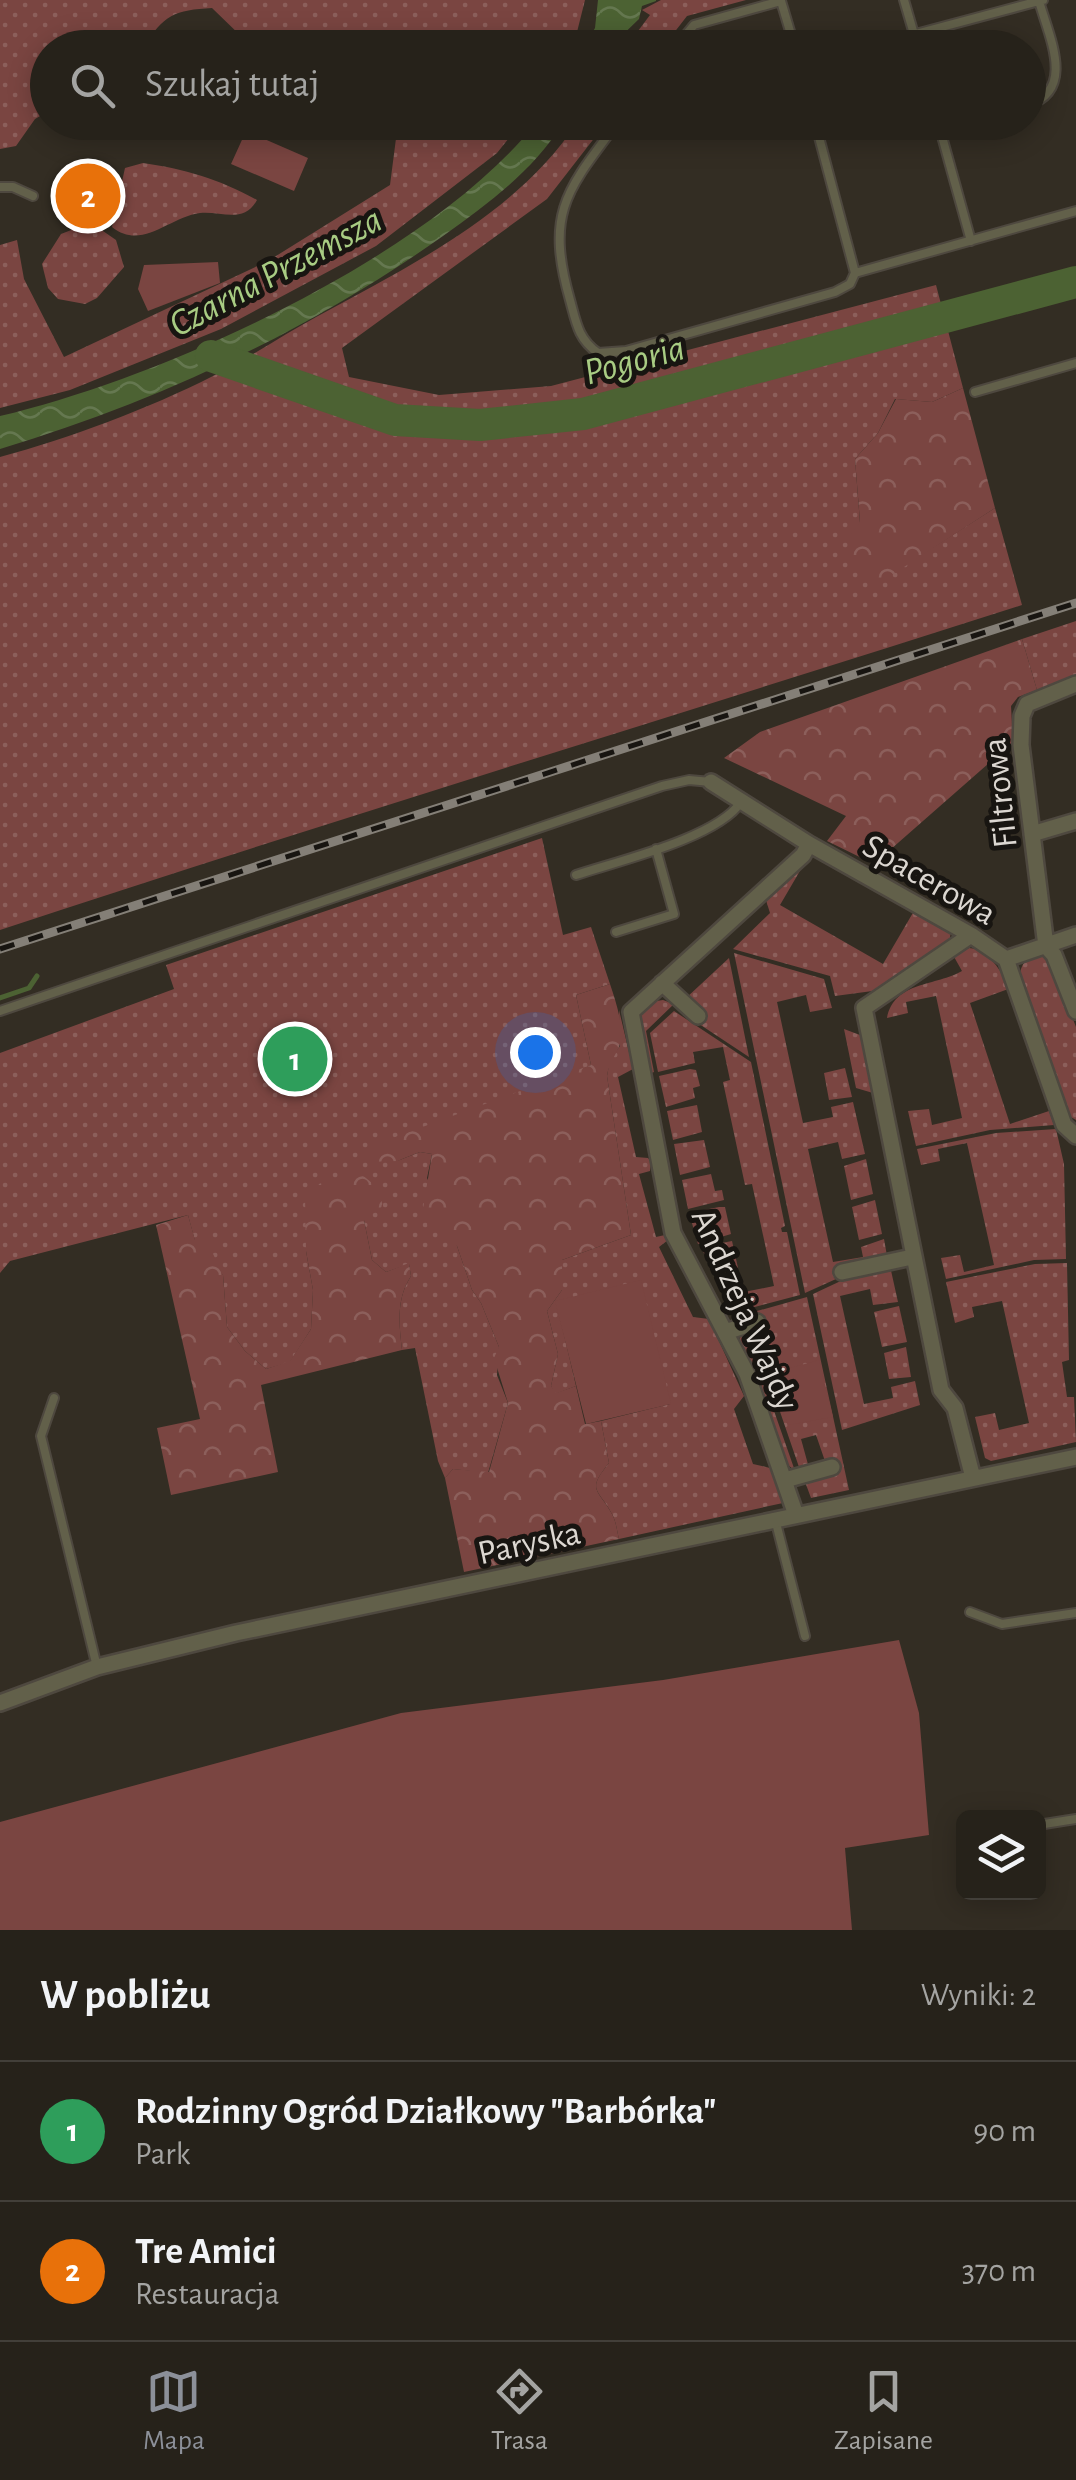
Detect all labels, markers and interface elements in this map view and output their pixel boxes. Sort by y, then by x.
search box [30,30,1046,140]
icon: search [65,58,120,113]
text: Szukaj tutaj [145,66,320,104]
pin: 2 [56,158,120,234]
water label: Czarna Przemsza [163,201,388,345]
water label: Pogoria [580,329,689,393]
street label: Filtrowa [977,736,1024,850]
street label: Spacerowa [857,828,1002,932]
pin: 1 [262,1022,328,1096]
your location [510,1027,561,1078]
street label: Andrzeja Wajdy [685,1204,805,1416]
street label: Paryska [475,1516,584,1571]
map controls [956,1810,1046,1900]
button: layers [956,1810,1046,1900]
text: W pobliżu [40,1974,210,2016]
text: Wyniki: 2 [921,1979,1036,2011]
text: Rodzinny Ogród Działkowy "Barbórka" [135,2093,717,2131]
text: 1 [67,2115,78,2147]
text: 90 m [973,2115,1036,2147]
text: Park [135,2138,190,2170]
text: Tre Amici [135,2233,277,2271]
text: 2 [65,2255,80,2287]
text: 370 m [962,2255,1036,2287]
text: Restauracja [135,2278,280,2310]
tab: Mapa [143,2364,205,2458]
tab: Trasa [491,2364,548,2458]
tab: Zapisane [834,2364,933,2458]

